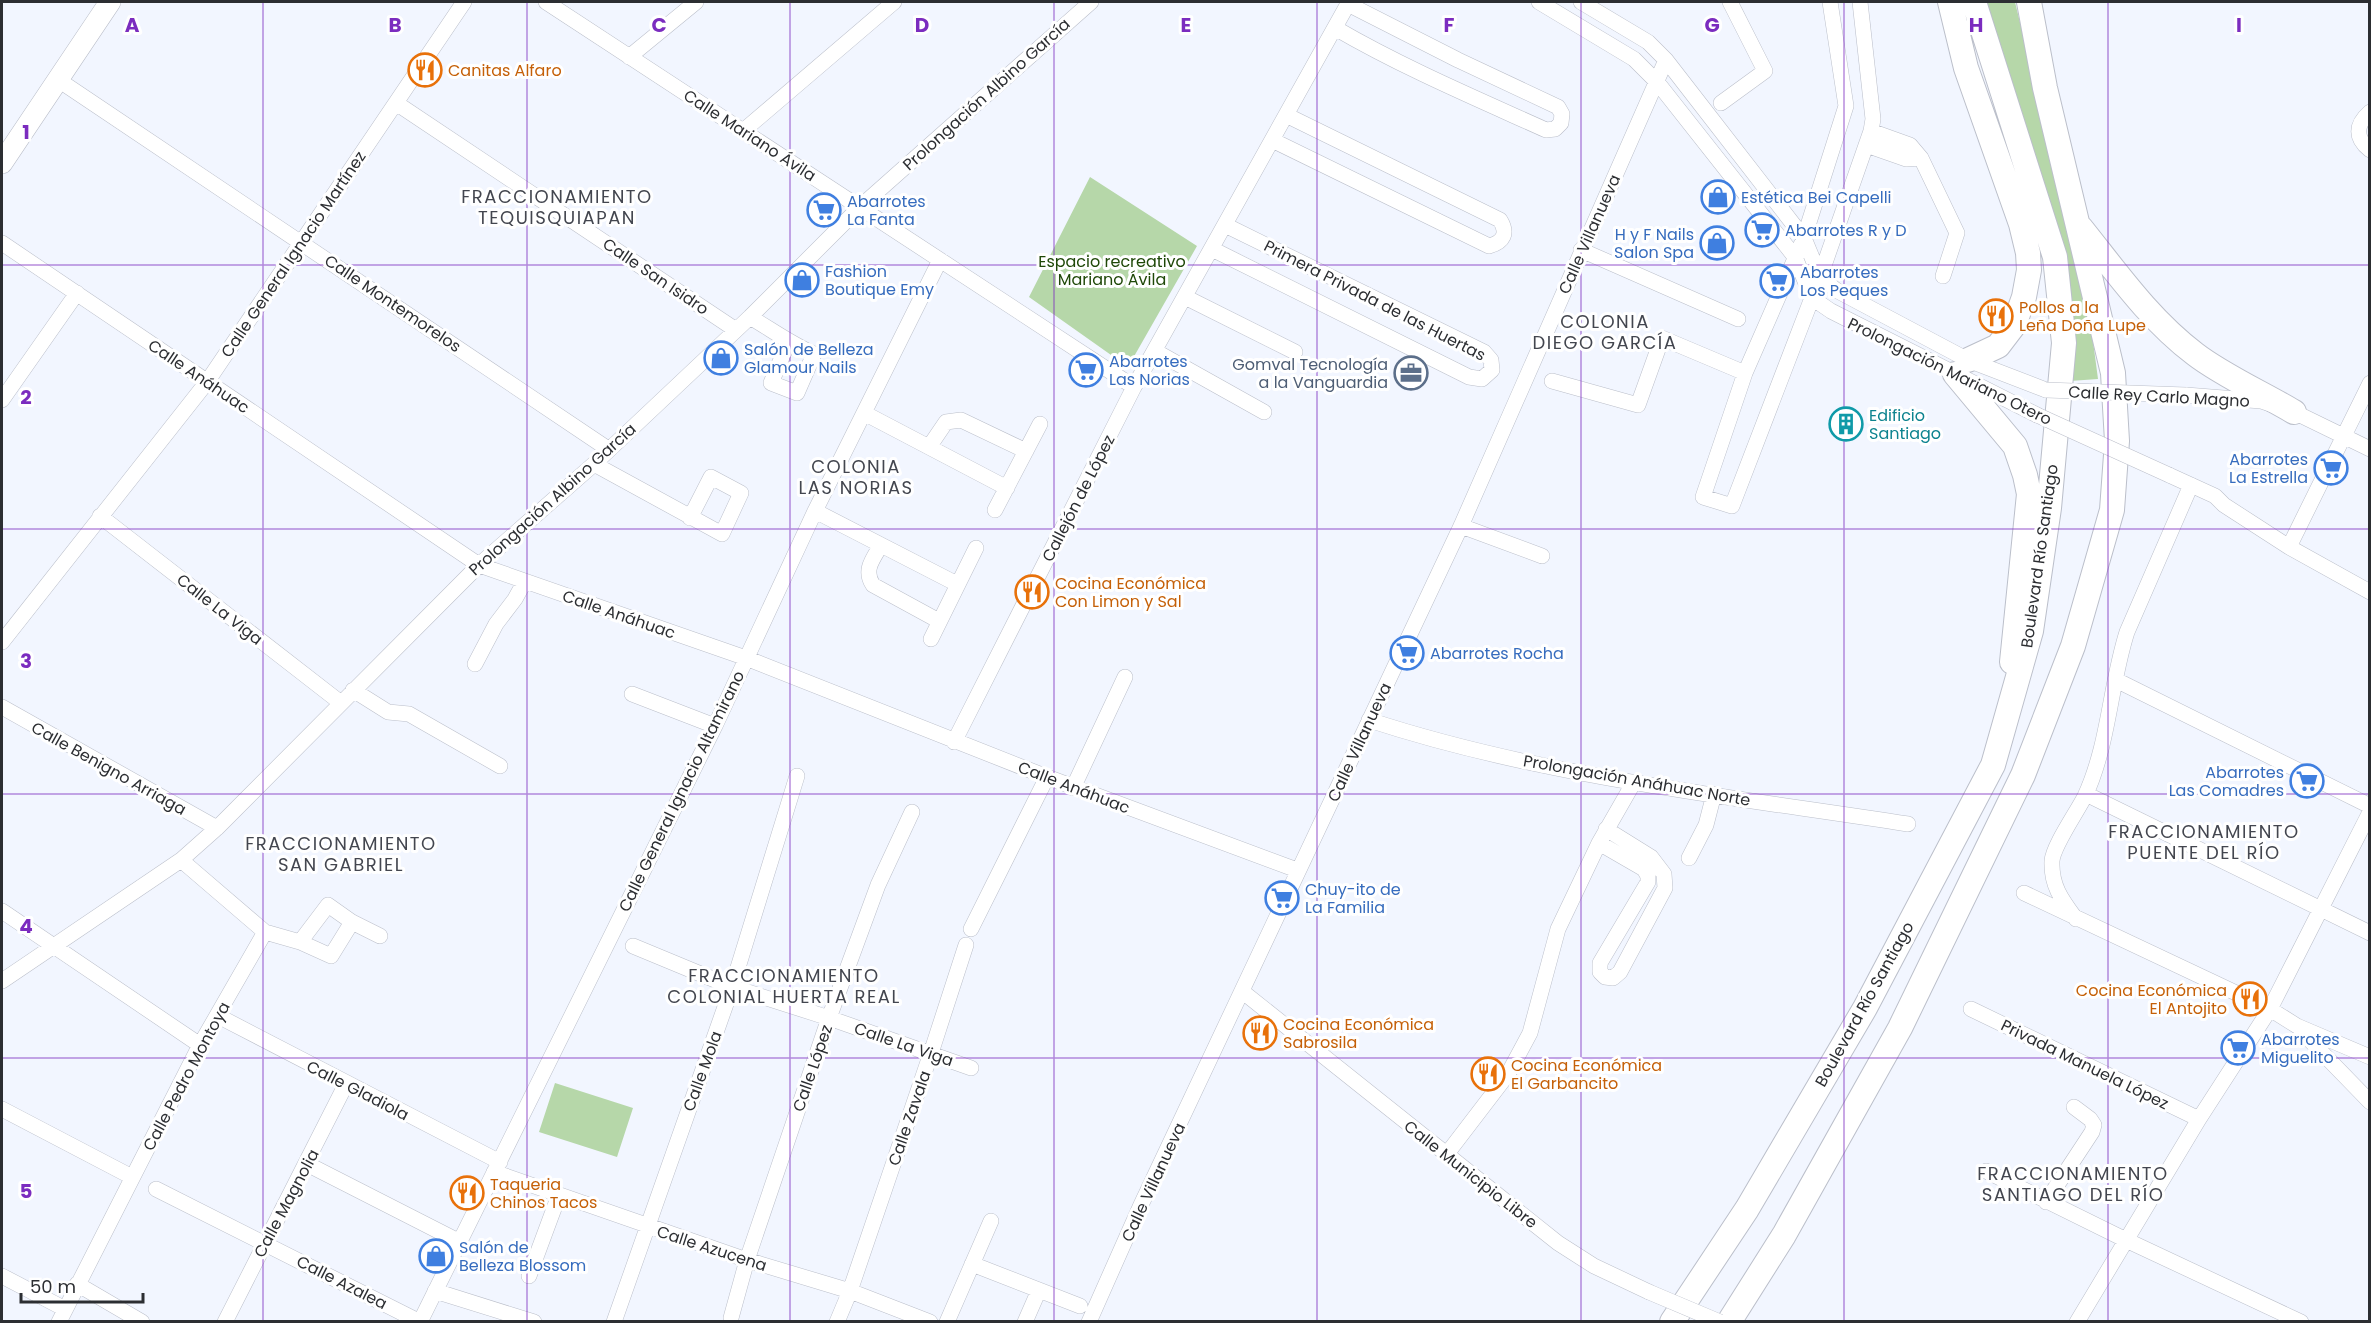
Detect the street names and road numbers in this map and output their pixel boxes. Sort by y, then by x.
street label: Prolongación Albino García [898,13,1075,176]
street label: Calle Mariano Ávila [679,84,820,187]
street label: Calle General Ignacio Martínez [216,147,371,362]
street label: Calle Villanueva [1553,171,1626,298]
street label: Calle San Isidro [598,232,713,320]
street label: Primera Privada de las Huertas [1260,234,1490,367]
street label: Calle Montemorelos [320,249,466,358]
street label: Prolongación Mariano Otero [1844,312,2056,431]
street label: Calle Anáhuac [143,334,254,419]
street label: Calle Rey Carlo Magno [2068,380,2250,413]
street label: Prolongación Albino García [464,418,641,581]
street label: Callejón de López [1036,431,1120,566]
street label: Boulevard Río Santiago [2015,463,2064,649]
street label: Calle La Viga [172,568,268,650]
street label: Calle Anáhuac [559,584,679,645]
street label: Calle General Ignacio Altamirano [613,667,750,916]
street label: Calle Villanueva [1322,679,1397,805]
street label: Calle Benigno Arriaga [27,716,190,821]
street label: Prolongación Anáhuac Norte [1522,749,1752,812]
street label: Calle Anáhuac [1015,756,1133,819]
street label: Boulevard Río Santiago [1809,918,1919,1091]
street label: Calle Pedro Montoya [137,998,236,1155]
street label: Privada Manuela López [1997,1014,2173,1115]
street label: Calle La Viga [851,1017,957,1072]
street label: Calle López [787,1022,838,1115]
street label: Calle Mola [677,1028,728,1115]
street label: Calle Gladiola [303,1055,413,1126]
street label: Calle Zavala [882,1067,937,1169]
street label: Calle Municipio Libre [1399,1115,1542,1234]
street label: Calle Villanueva [1116,1119,1191,1245]
street label: Calle Magnolia [248,1145,325,1262]
street label: Calle Azucena [654,1220,770,1277]
street label: Calle Azalea [293,1250,391,1315]

